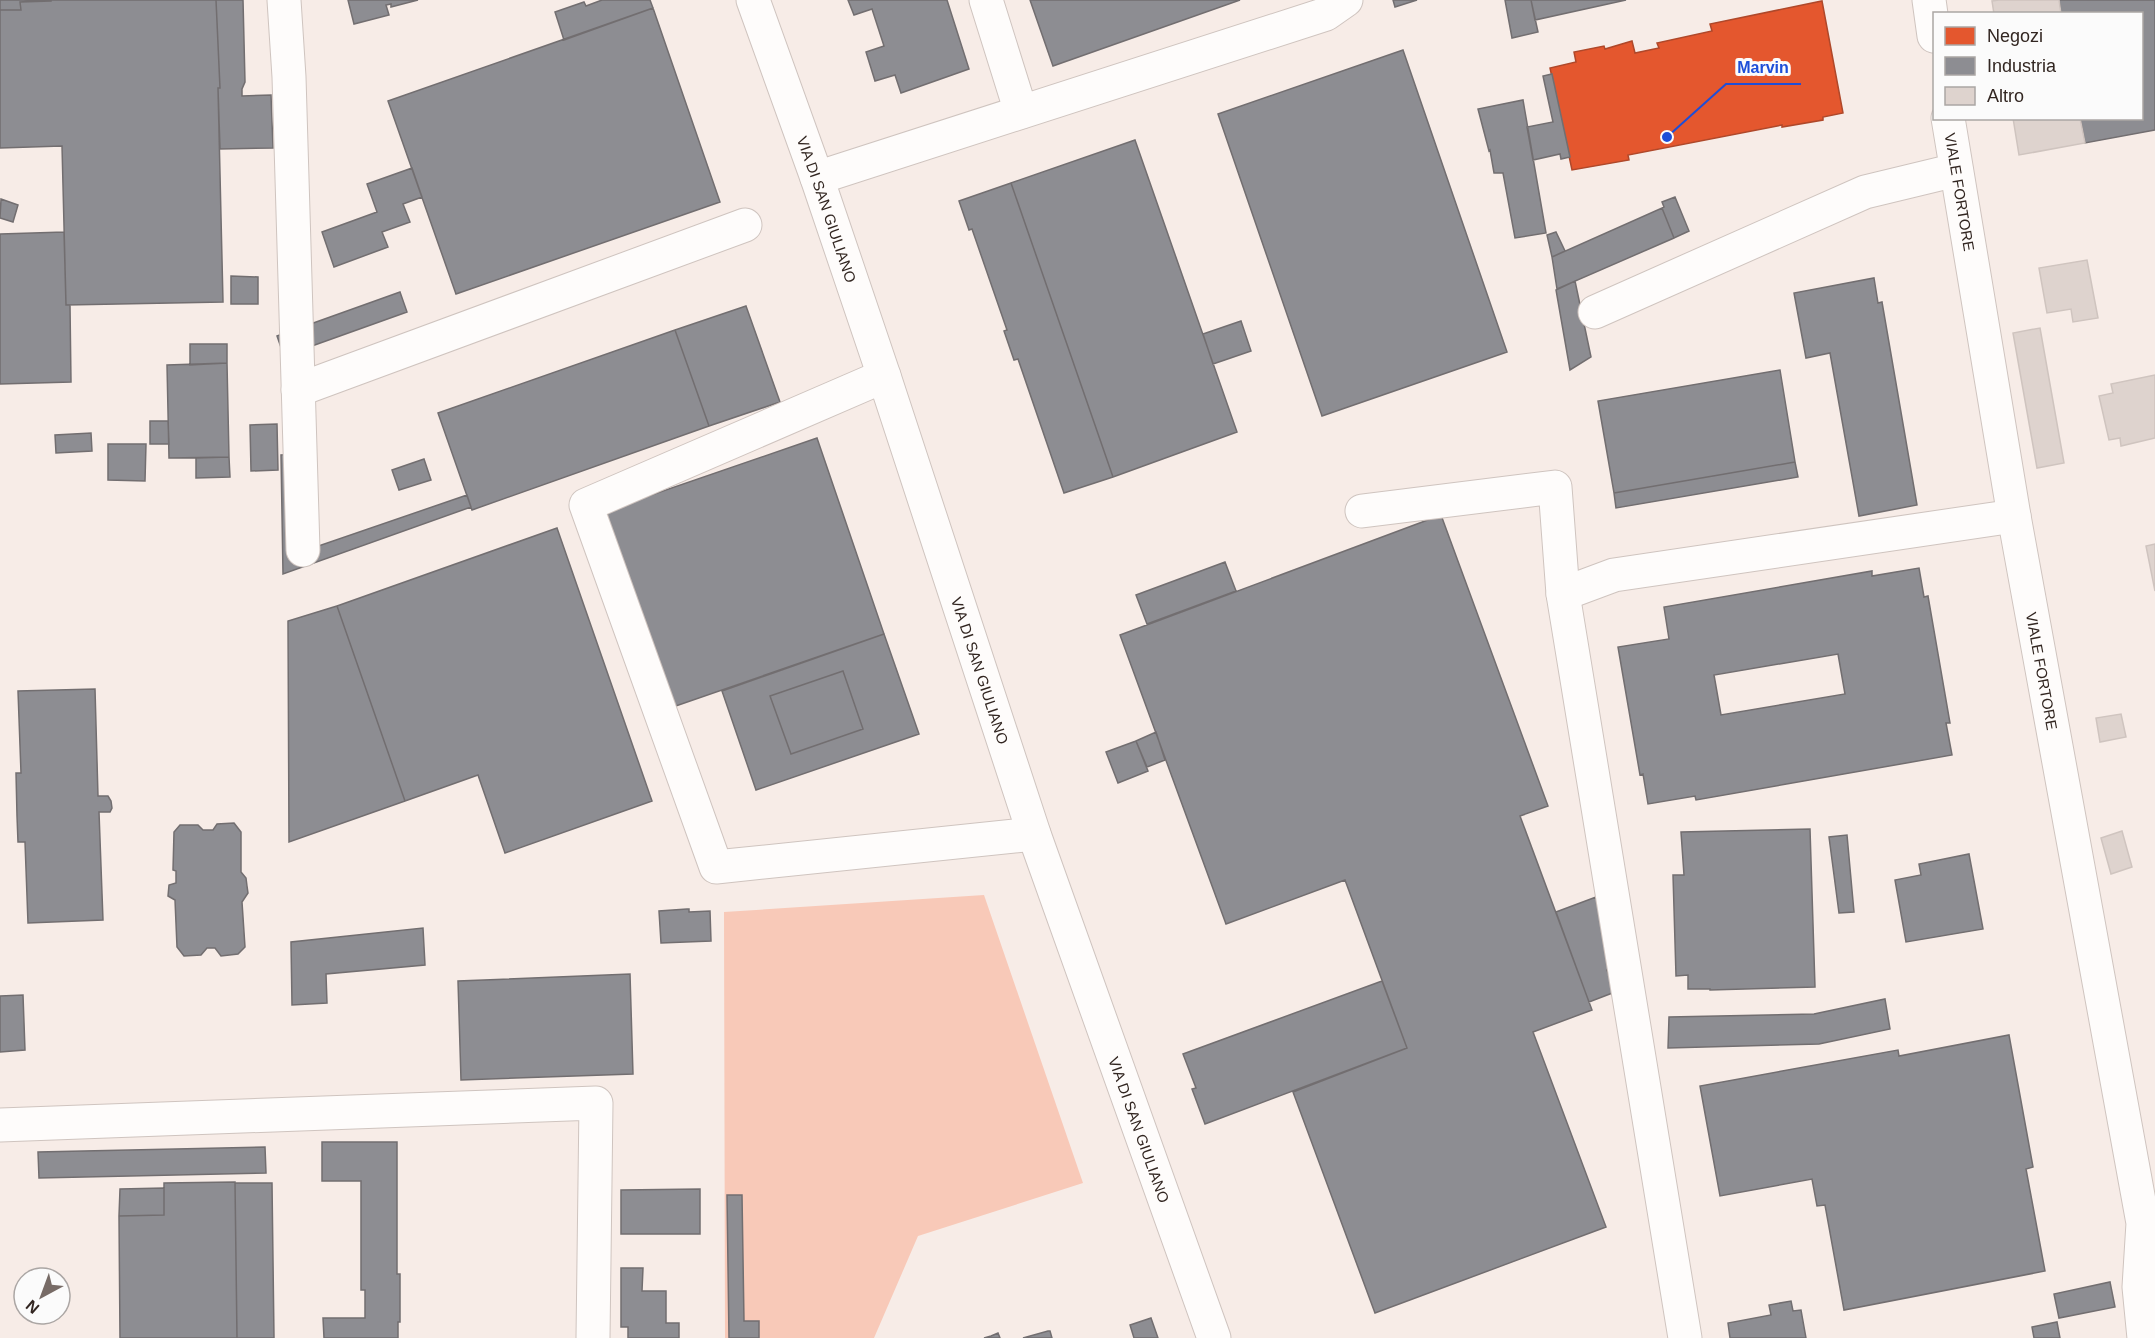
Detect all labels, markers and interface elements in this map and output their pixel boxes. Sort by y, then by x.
legend [1933,12,2143,120]
text: Negozi [1987,26,2043,46]
callout: Marvin [1726,50,1801,84]
text: Industria [1987,56,2057,76]
text: Marvin [1737,59,1789,76]
text: Altro [1987,86,2024,106]
street label: VIALE FORTORE [1942,132,1978,252]
street label: VIA DI SAN GIULIANO [794,134,860,285]
street label: VIA DI SAN GIULIANO [948,595,1012,746]
street label: VIALE FORTORE [2023,611,2061,731]
street label: VIA DI SAN GIULIANO [1106,1054,1173,1205]
north arrow [12,1266,72,1326]
text: N [23,1297,42,1317]

